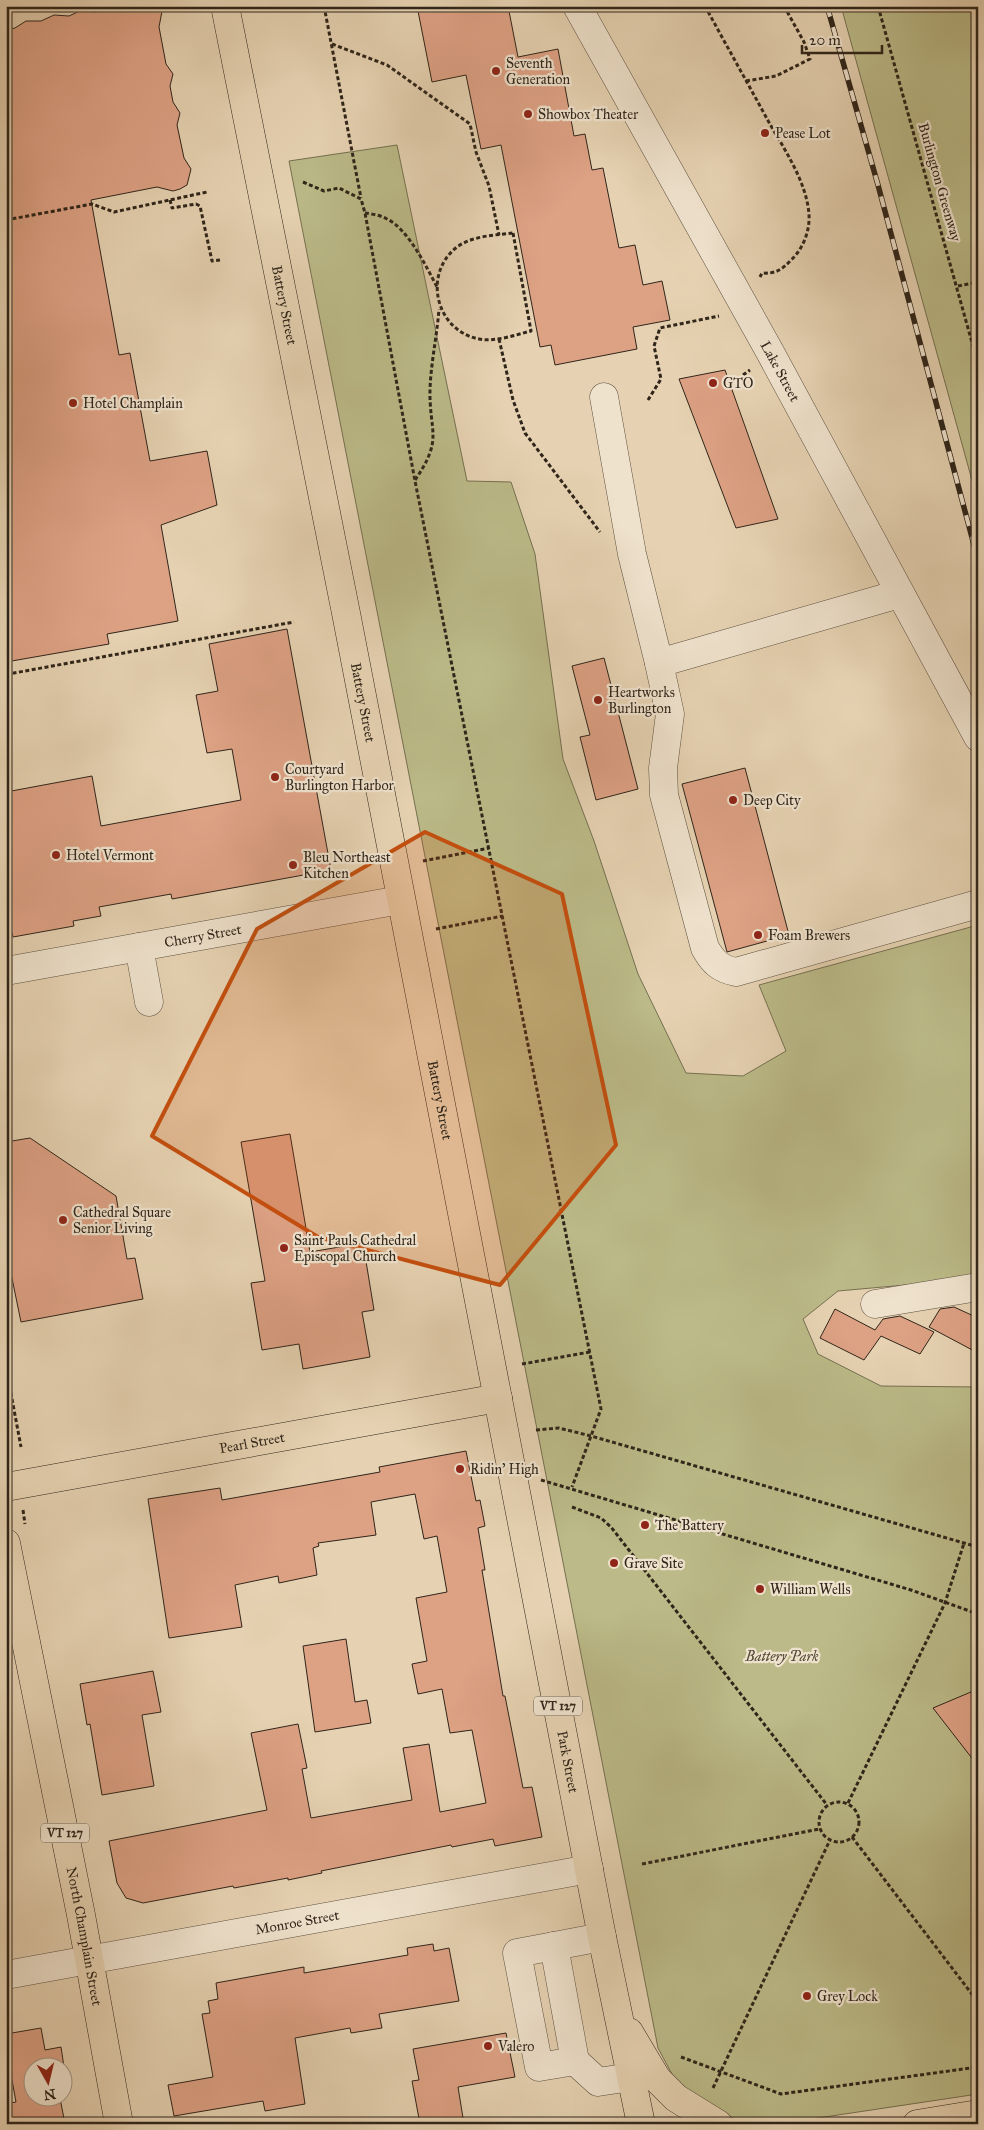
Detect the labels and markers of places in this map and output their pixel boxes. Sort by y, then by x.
place label: Seventh Generation [506,55,571,88]
marker: Seventh Generation [490,65,502,77]
place label: Showbox Theater [538,106,639,123]
marker: Showbox Theater [522,108,534,120]
place label: Pease Lot [775,125,831,142]
marker: Pease Lot [759,127,771,139]
place label: GTO [723,375,754,392]
marker: GTO [707,377,719,389]
place label: Hotel Champlain [83,395,183,412]
marker: Hotel Champlain [67,397,79,409]
place label: Heartworks Burlington [608,684,675,717]
marker: Heartworks Burlington [592,694,604,706]
place label: Courtyard Burlington Harbor [285,761,395,794]
marker: Courtyard Burlington Harbor [269,771,281,783]
place label: Deep City [743,792,801,809]
marker: Deep City [727,794,739,806]
place label: Hotel Vermont [66,847,154,864]
marker: Hotel Vermont [50,849,62,861]
place label: Bleu Northeast Kitchen [303,849,391,882]
marker: Bleu Northeast Kitchen [287,859,299,871]
place label: Foam Brewers [768,927,850,944]
marker: Foam Brewers [752,929,764,941]
place label: Cathedral Square Senior Living [73,1204,171,1237]
marker: Cathedral Square Senior Living [57,1214,69,1226]
place label: Saint Pauls Cathedral Episcopal Church [294,1232,417,1265]
marker: Saint Pauls Cathedral Episcopal Church [278,1242,290,1254]
place label: Ridin' High [470,1461,539,1478]
marker: Ridin' High [454,1463,466,1475]
place label: The Battery [655,1517,724,1534]
marker: The Battery [639,1519,651,1531]
place label: Grave Site [624,1555,683,1572]
marker: Grave Site [608,1557,620,1569]
place label: William Wells [770,1581,851,1598]
marker: William Wells [754,1583,766,1595]
place label: Grey Lock [817,1988,878,2005]
marker: Grey Lock [801,1990,813,2002]
place label: Valero [497,2038,534,2055]
marker: Valero [482,2040,494,2052]

